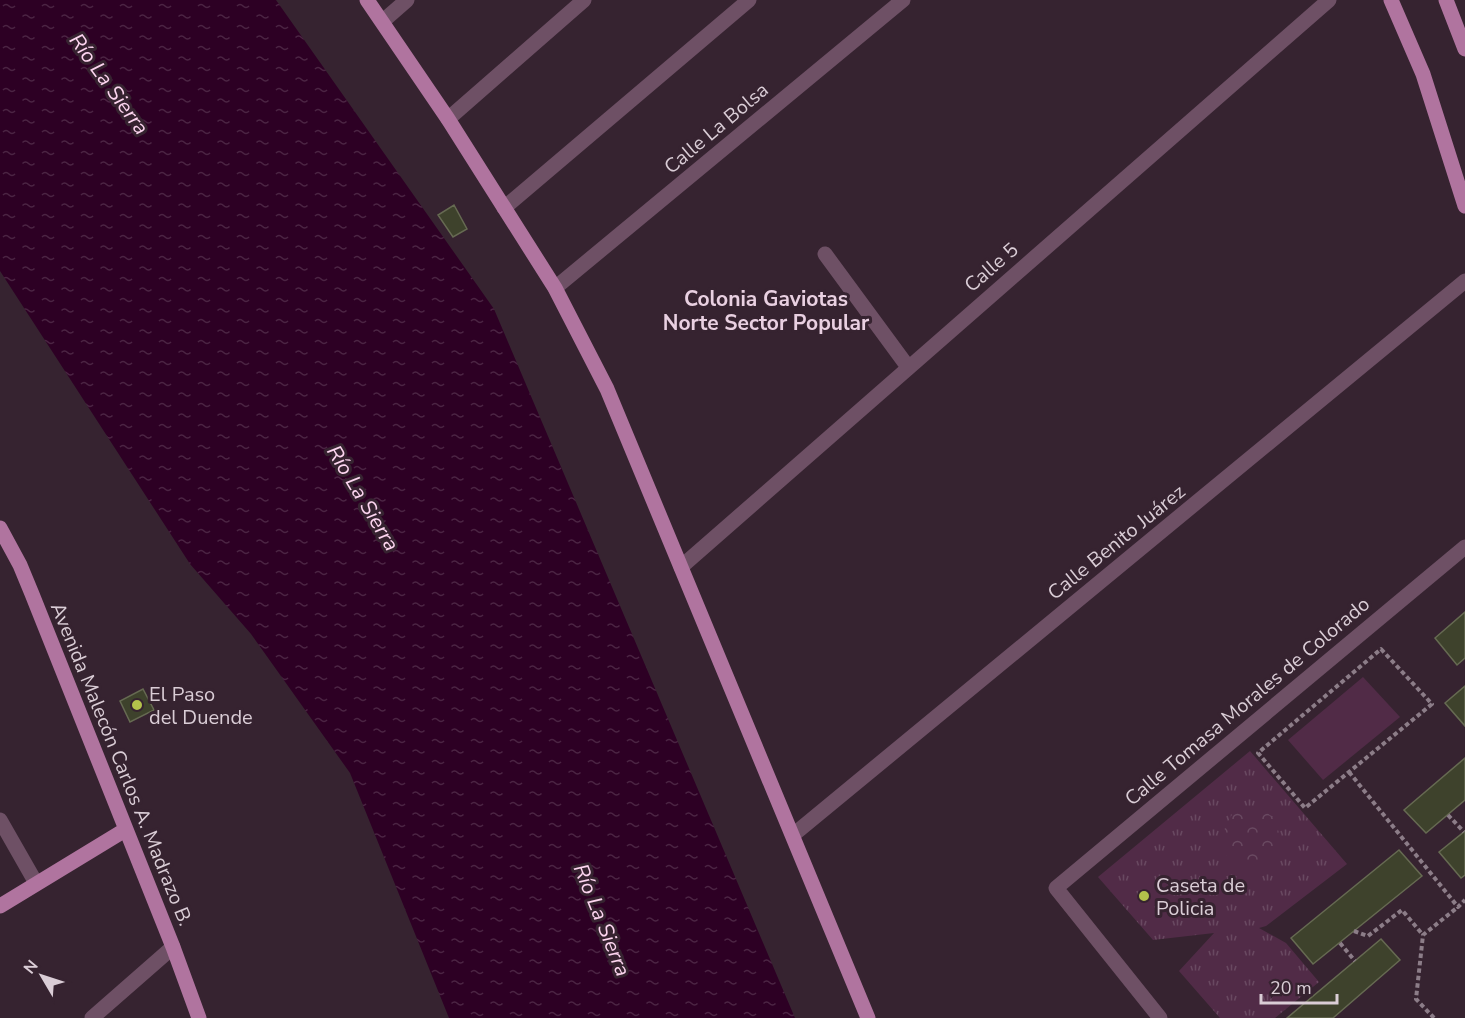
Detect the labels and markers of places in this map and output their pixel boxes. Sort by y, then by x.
place label: El Paso del Duende [149,681,253,731]
marker: El Paso del Duende [130,698,144,712]
place label: Caseta de Policia [1156,872,1245,922]
marker: Caseta de Policia [1137,889,1151,903]

